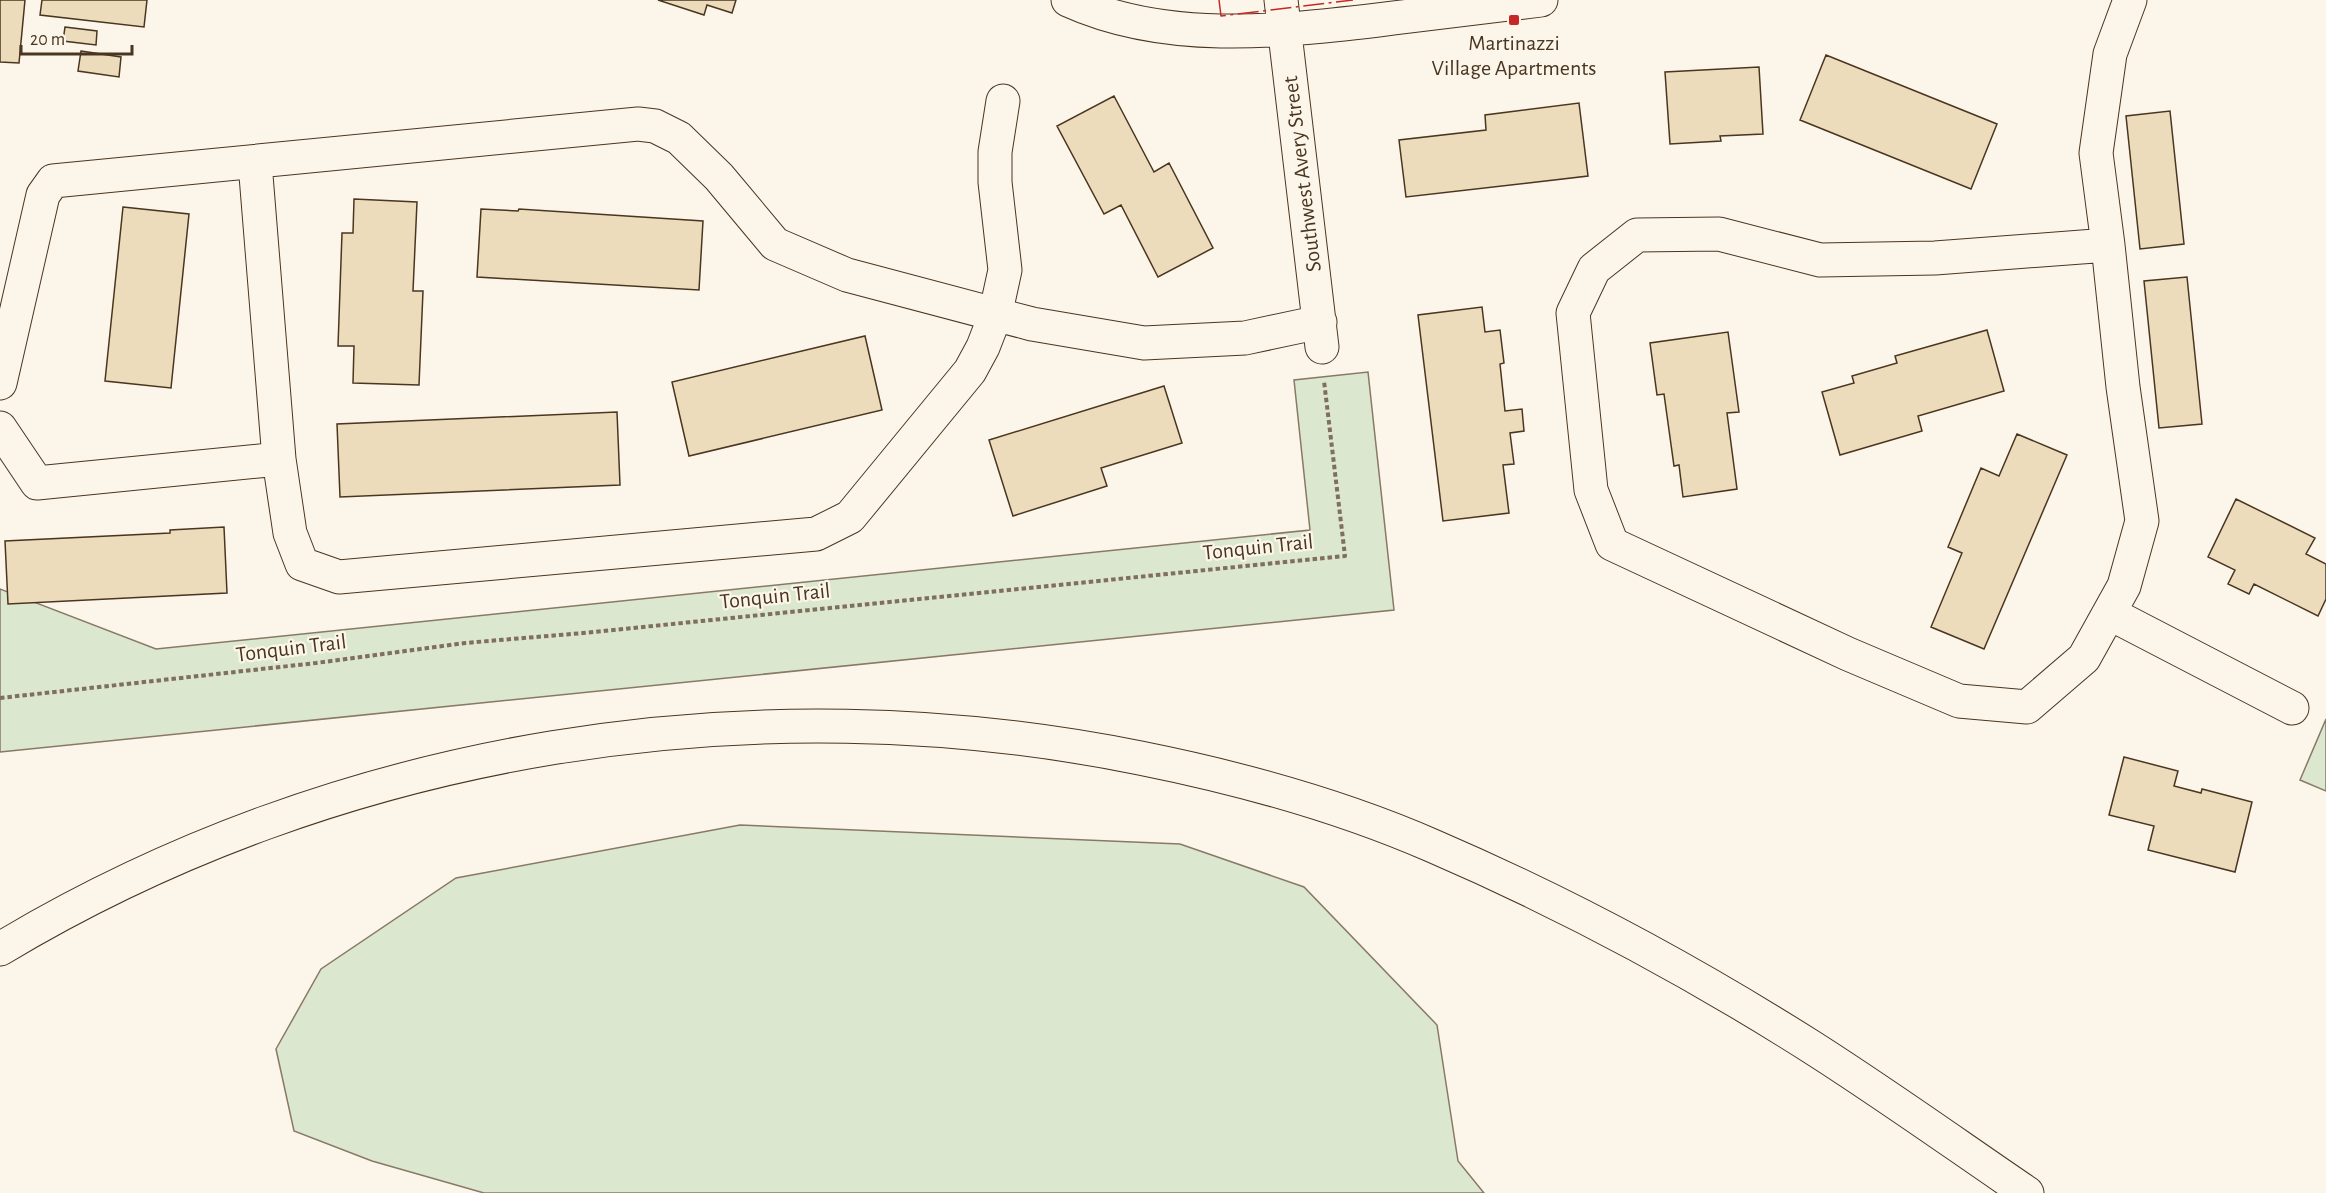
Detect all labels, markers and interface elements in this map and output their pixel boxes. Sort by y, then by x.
marker: Martinazzi Village Apartments [1507,13,1521,27]
scale bar [21,18,132,56]
text: 20 m [30,31,65,49]
place label: Martinazzi Village Apartments [1431,32,1597,79]
street label: Southwest Avery Street [1279,75,1325,273]
street label: Tonquin Trail [1202,530,1314,564]
street label: Tonquin Trail [719,579,831,613]
street label: Tonquin Trail [234,630,348,666]

